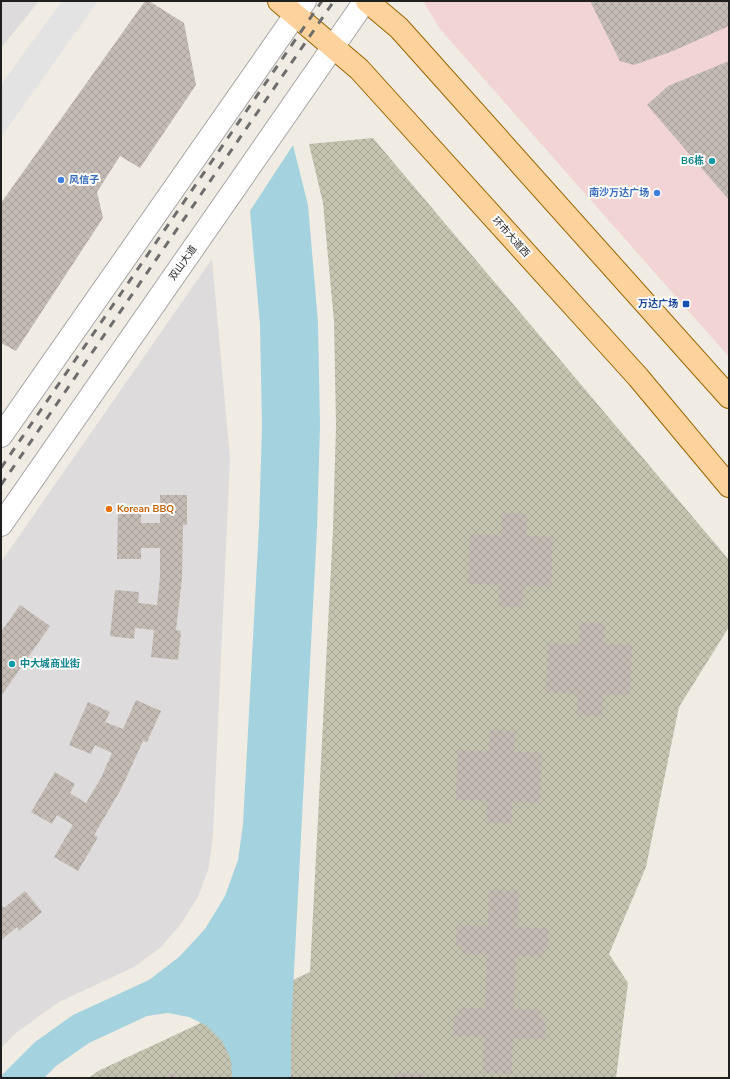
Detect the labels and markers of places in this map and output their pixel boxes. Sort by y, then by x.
place label: B6栋 [681,154,704,168]
marker: B6栋 [707,156,717,166]
place label: 风信子 [69,173,99,187]
marker: 风信子 [56,175,66,185]
place label: 南沙万达广场 [589,186,649,200]
marker: 南沙万达广场 [652,188,662,198]
place label: 万达广场 [638,297,678,311]
marker: 万达广场 [681,299,691,309]
place label: Korean BBQ [117,502,174,516]
marker: Korean BBQ [104,504,114,514]
place label: 中大城商业街 [20,657,80,671]
marker: 中大城商业街 [7,659,17,669]

